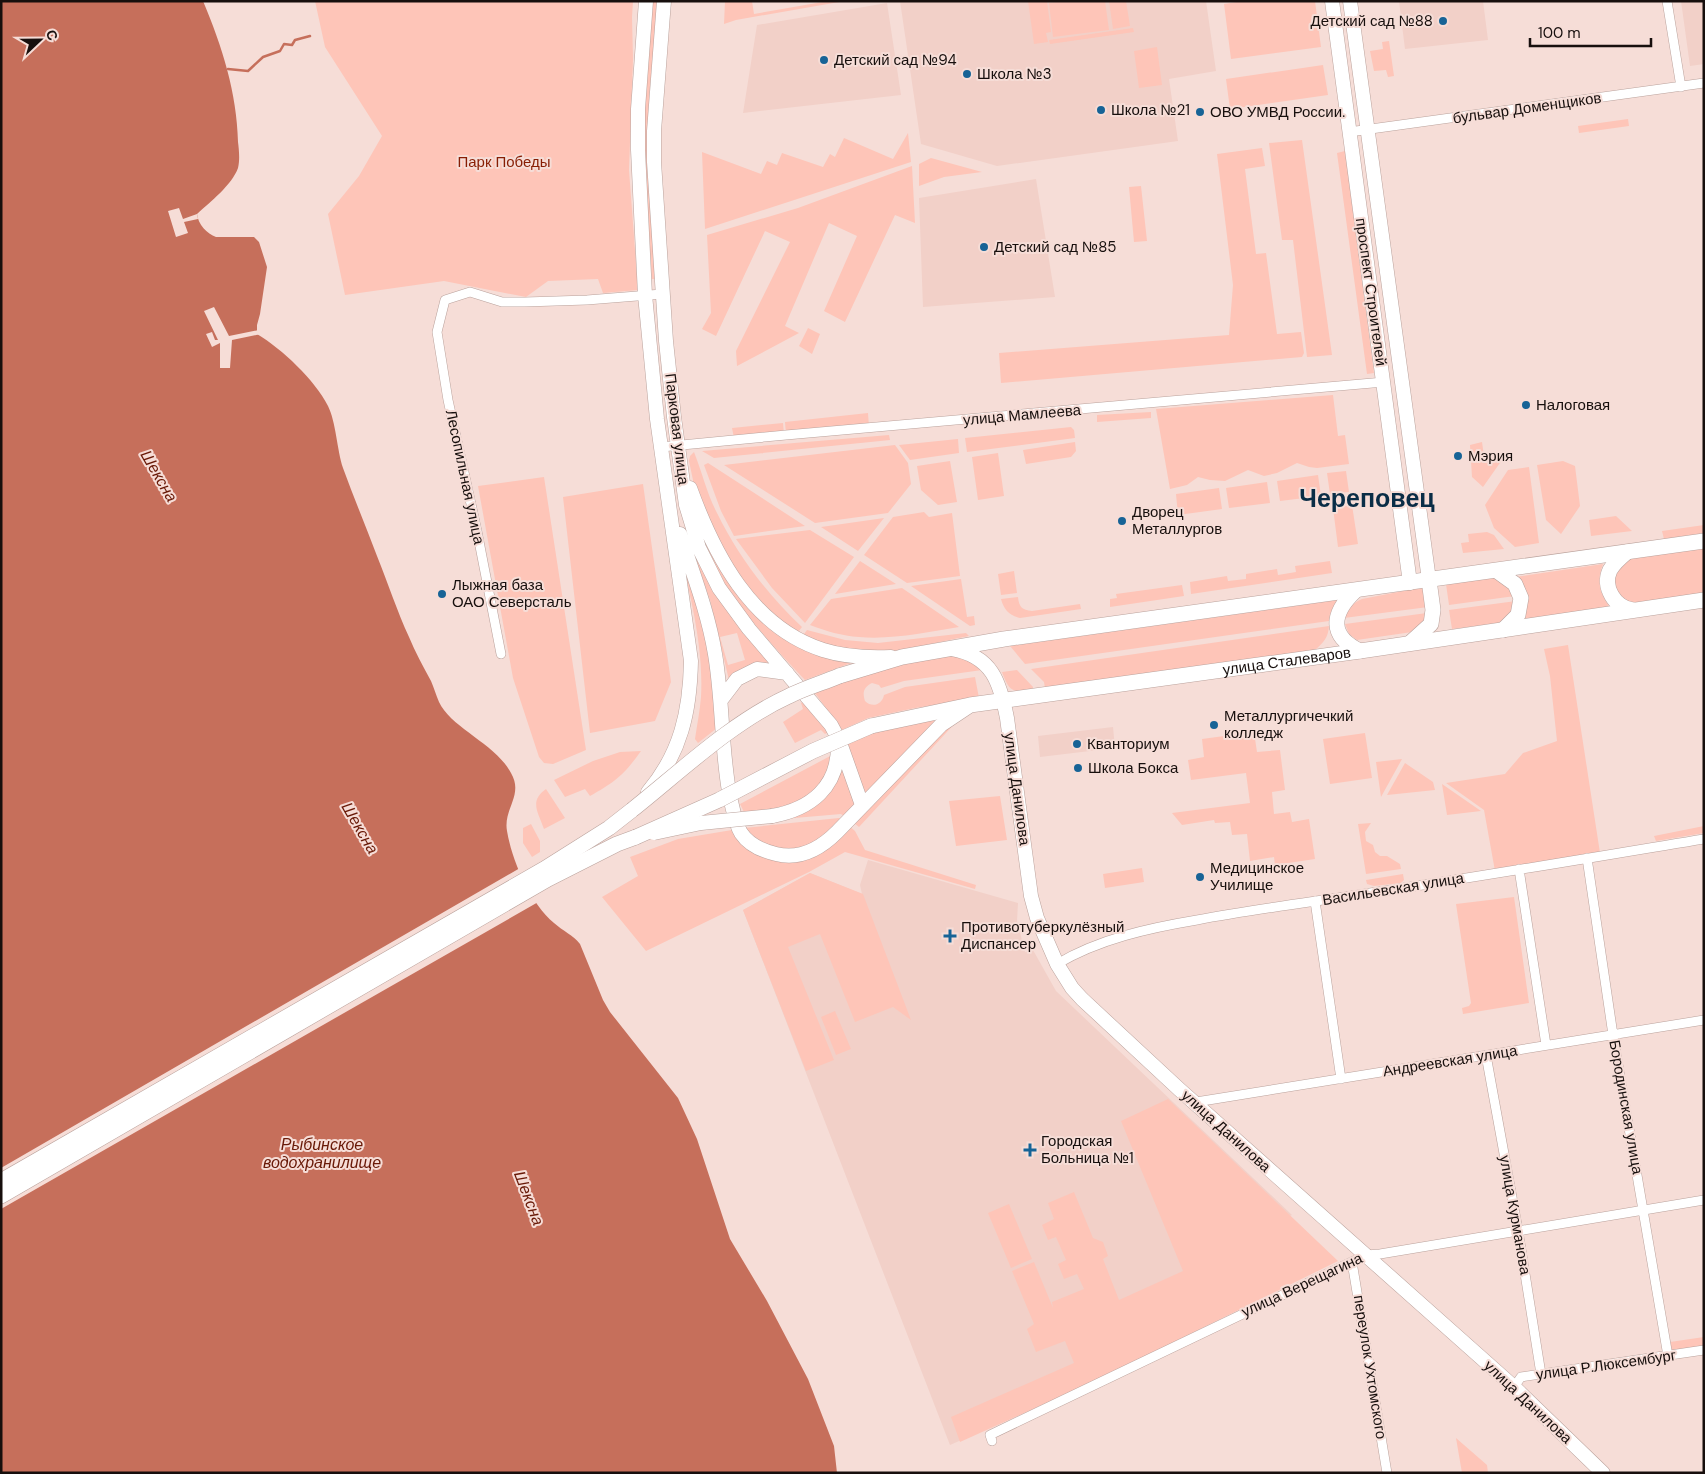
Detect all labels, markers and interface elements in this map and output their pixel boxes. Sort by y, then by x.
place label: Детский сад №88 [1311,11,1433,31]
north arrow [15,15,65,65]
marker: Детский сад №88 [1437,15,1449,27]
scale bar [1530,15,1651,47]
text: 100 m [1538,23,1581,43]
text: С [42,27,62,43]
place label: Детский сад №94 [834,50,957,70]
marker: Детский сад №94 [818,54,830,66]
place label: Школа №3 [977,64,1052,84]
marker: Школа №3 [961,68,973,80]
street label: бульвар Доменщиков [1451,88,1603,128]
place label: Школа №21 [1111,100,1190,120]
place label: ОВО УМВД России. [1210,102,1345,122]
marker: Школа №21 [1095,104,1107,116]
marker: ОВО УМВД России. [1194,106,1206,118]
park label: Парк Победы [457,152,551,172]
street label: проспект Строителей [1351,217,1391,367]
place label: Детский сад №85 [994,237,1116,257]
marker: Детский сад №85 [978,241,990,253]
street label: Парковая улица [660,372,694,486]
place label: Налоговая [1536,395,1610,415]
marker: Налоговая [1520,399,1532,411]
street label: улица Мамлеева [962,400,1082,430]
street label: Лесопильная улица [441,408,489,547]
water label: Шексна [136,446,182,506]
place label: Мэрия [1468,446,1513,466]
marker: Мэрия [1452,450,1464,462]
district label: Череповец [1299,482,1435,515]
place label: Дворец Металлургов [1132,502,1222,539]
marker: Дворец Металлургов [1116,515,1128,527]
place label: Лыжная база ОАО Северсталь [452,575,572,612]
marker: Лыжная база ОАО Северсталь [436,588,448,600]
street label: улица Сталеваров [1221,642,1352,680]
place label: Металлургичечкий колледж [1224,706,1353,743]
marker: Металлургичечкий колледж [1208,719,1220,731]
street label: улица Данилова [999,731,1035,847]
place label: Кванториум [1087,734,1170,754]
marker: Кванториум [1071,738,1083,750]
place label: Школа Бокса [1088,758,1179,778]
marker: Школа Бокса [1072,762,1084,774]
water label: Шексна [337,798,383,858]
place label: Медицинское Училище [1210,858,1304,895]
street label: Васильевская улица [1321,868,1466,910]
marker: Медицинское Училище [1194,871,1206,883]
place label: Противотуберкулёзный Диспансер [961,917,1124,954]
marker: Противотуберкулёзный Диспансер [943,929,957,943]
street label: Бородинская улица [1604,1038,1648,1176]
street label: Андреевская улица [1381,1040,1519,1082]
street label: улица Данилова [1177,1085,1275,1177]
place label: Городская Больница №1 [1041,1131,1134,1168]
water label: Рыбинское водохранилище [263,1134,381,1173]
marker: Городская Больница №1 [1023,1143,1037,1157]
street label: улица Курманова [1495,1154,1535,1277]
water label: Шексна [509,1168,549,1228]
street label: улица Верещагина [1238,1248,1366,1322]
street label: переулок Ухтомского [1349,1294,1391,1440]
street label: улица Р.Люксембург [1535,1345,1678,1385]
street label: улица Данилова [1480,1356,1577,1449]

